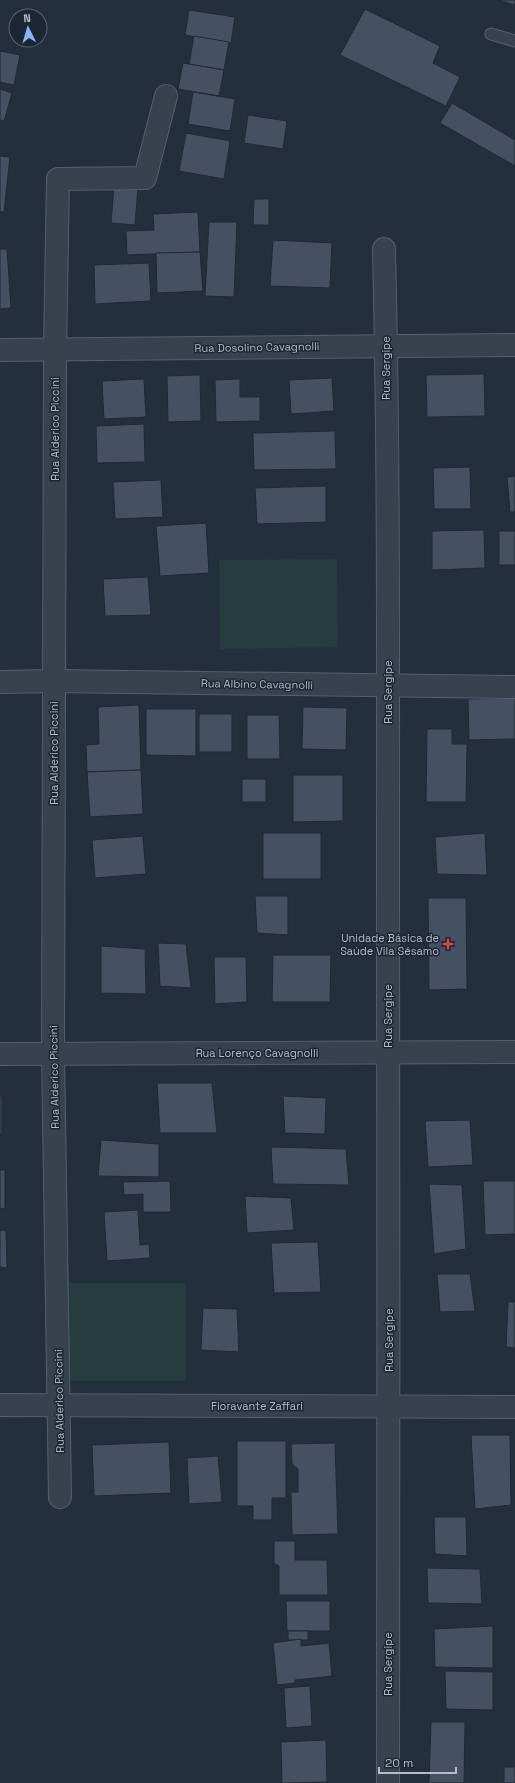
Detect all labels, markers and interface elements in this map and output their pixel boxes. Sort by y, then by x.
north arrow [8,8,48,48]
text: N [23,11,31,25]
street label: Rua Sergipe [379,336,393,400]
street label: Rua Dosolino Cavagnolli [194,339,320,355]
street label: Rua Alderico Piccini [48,377,62,481]
street label: Rua Sergipe [381,660,395,724]
street label: Rua Albino Cavagnolli [201,676,313,692]
street label: Rua Alderico Piccini [47,701,61,805]
place label: Unidade Básica de Saúde Vila Sésamo [340,931,439,958]
marker: Unidade Básica de Saúde Vila Sésamo [442,938,454,950]
street label: Rua Sergipe [381,984,395,1048]
street label: Rua Alderico Piccini [46,1025,62,1129]
street label: Rua Lorenço Cavagnolli [196,1046,319,1060]
street label: Rua Sergipe [382,1308,396,1372]
street label: Rua Alderico Piccini [51,1349,67,1453]
street label: Fioravante Zaffari [211,1399,303,1413]
street label: Rua Sergipe [381,1632,395,1696]
scale bar [379,1749,456,1775]
text: 20 m [385,1755,413,1771]

